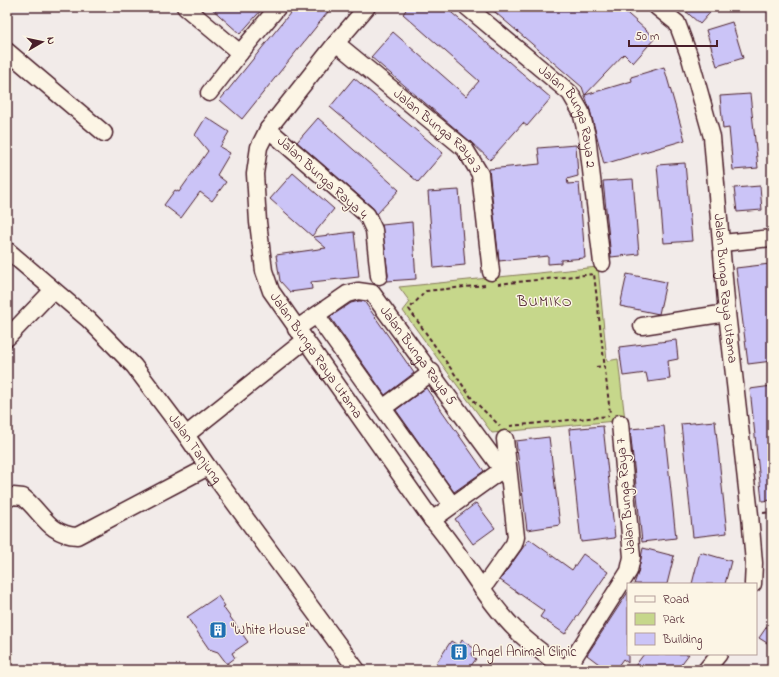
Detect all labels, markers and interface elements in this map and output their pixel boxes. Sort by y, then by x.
north arrow [22,22,62,62]
scale bar [629,22,717,48]
text: 50 m [635,28,659,46]
text: N [42,36,59,46]
street label: Jalan Bunga Raya 2 [533,60,601,169]
street label: Jalan Bunga Raya 3 [389,84,488,177]
street label: Jalan Bunga Raya 4 [271,131,372,226]
street label: Jalan Bunga Raya Utama [708,213,743,364]
street label: Jalan Bunga Raya Utama [265,288,368,423]
district label: BUMIKO [516,291,573,313]
street label: Jalan Bunga Raya 5 [374,302,462,409]
street label: Jalan Tanjung [163,409,227,488]
street label: Jalan Bunga Raya 7 [610,437,643,555]
legend [627,583,757,655]
text: Road [663,591,689,609]
text: Park [663,611,685,629]
building icon: "White House" [208,620,228,640]
place label: "White House" [231,620,309,641]
text: Building [662,631,702,650]
building icon: Angel Animal Clinic [449,642,469,662]
place label: Angel Animal Clinic [472,642,577,664]

